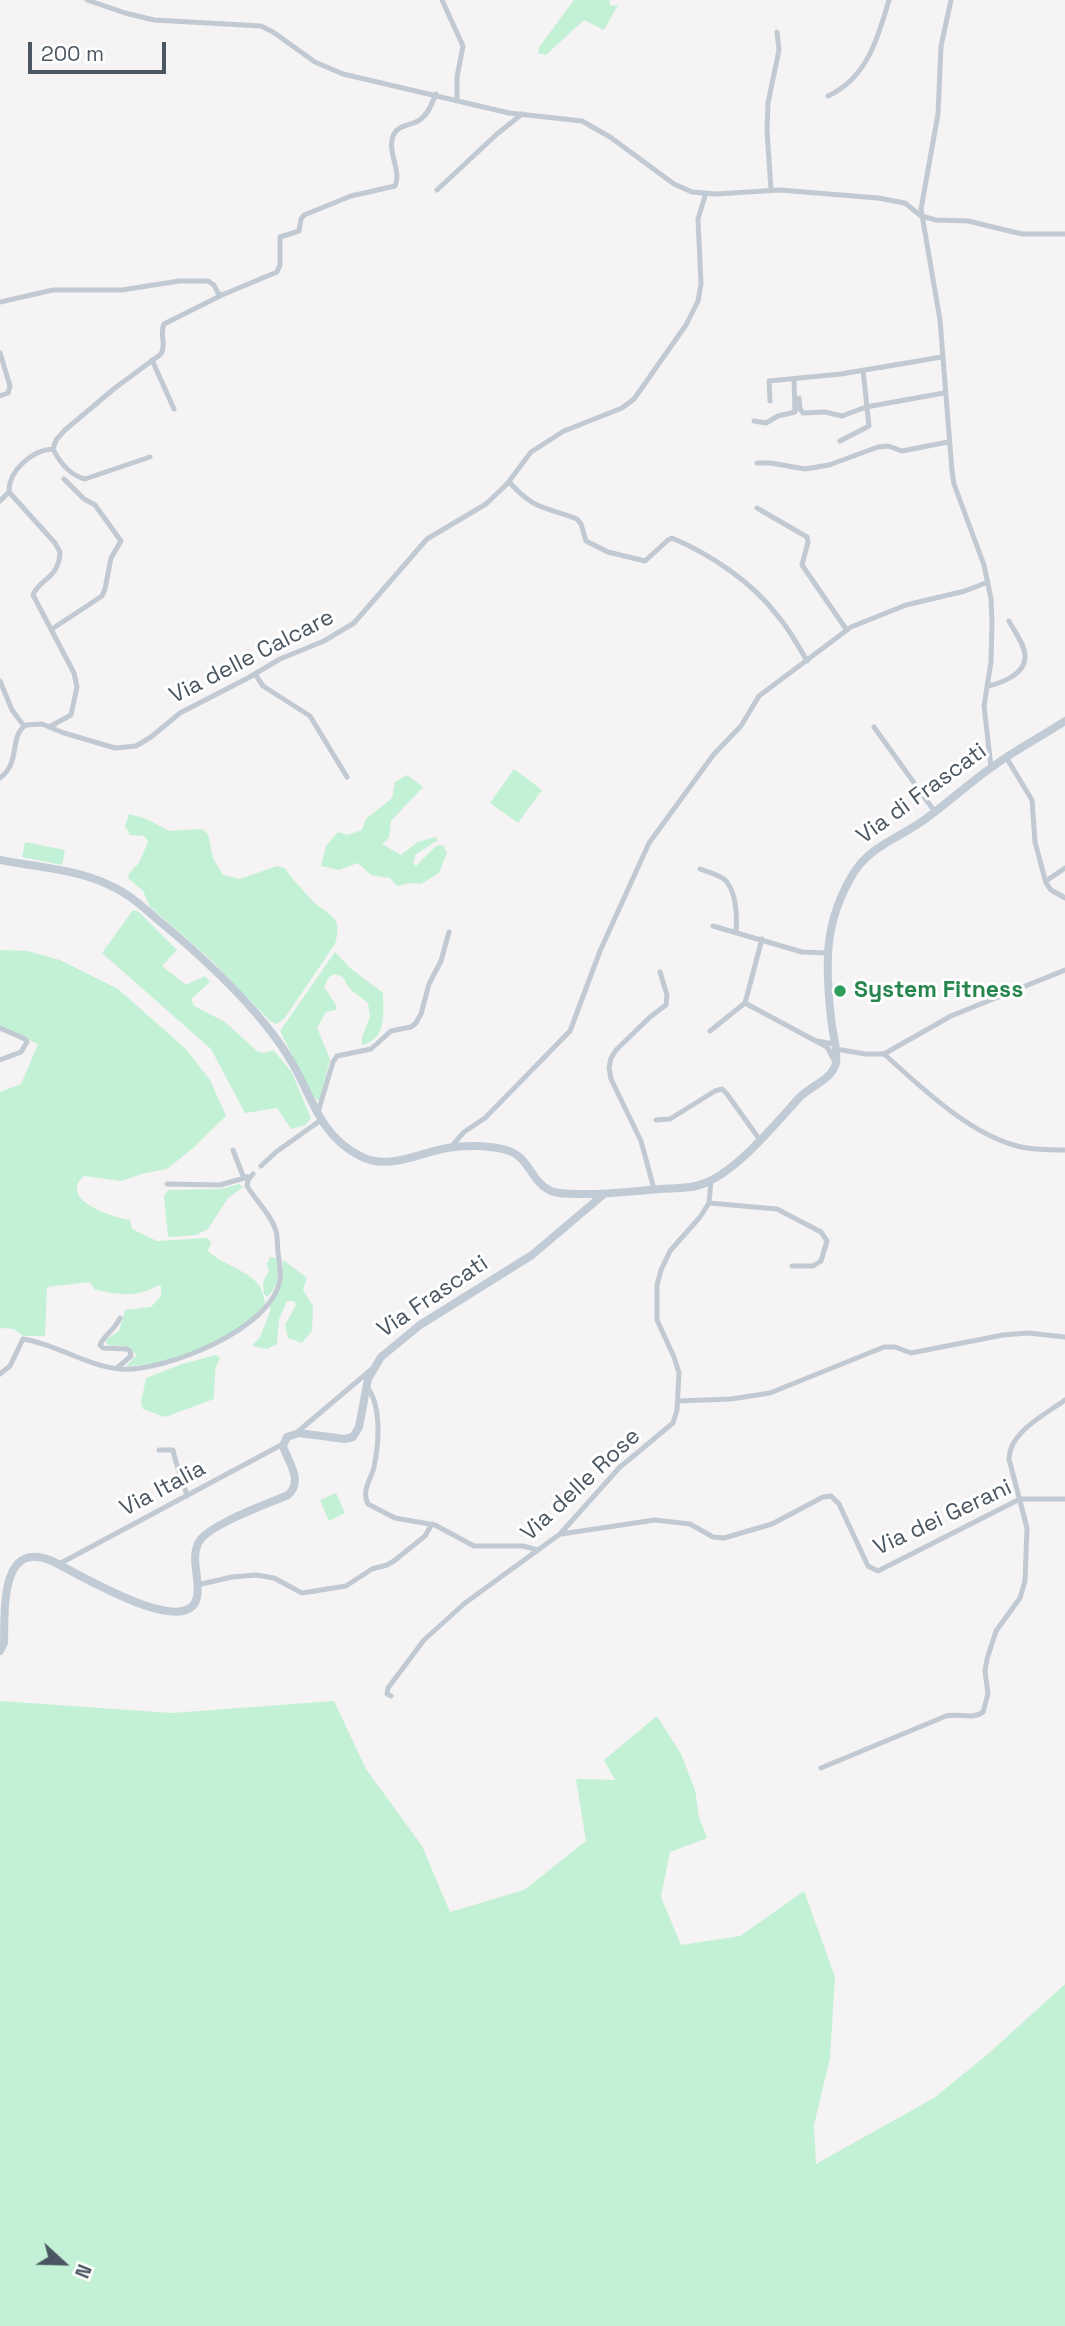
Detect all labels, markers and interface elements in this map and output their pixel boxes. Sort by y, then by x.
scale bar [32,28,170,72]
text: 200 m [41,40,104,67]
street label: Via delle Calcare [165,604,339,710]
street label: Via di Frascati [852,738,992,850]
place label: System Fitness [854,977,1023,1005]
marker: System Fitness [832,983,848,999]
street label: Via Frascati [372,1250,494,1344]
street label: Via delle Rose [516,1423,646,1547]
street label: Via Italia [116,1455,210,1523]
street label: Via dei Gerani [870,1474,1016,1562]
north arrow [28,2228,98,2298]
text: N [69,2260,97,2282]

